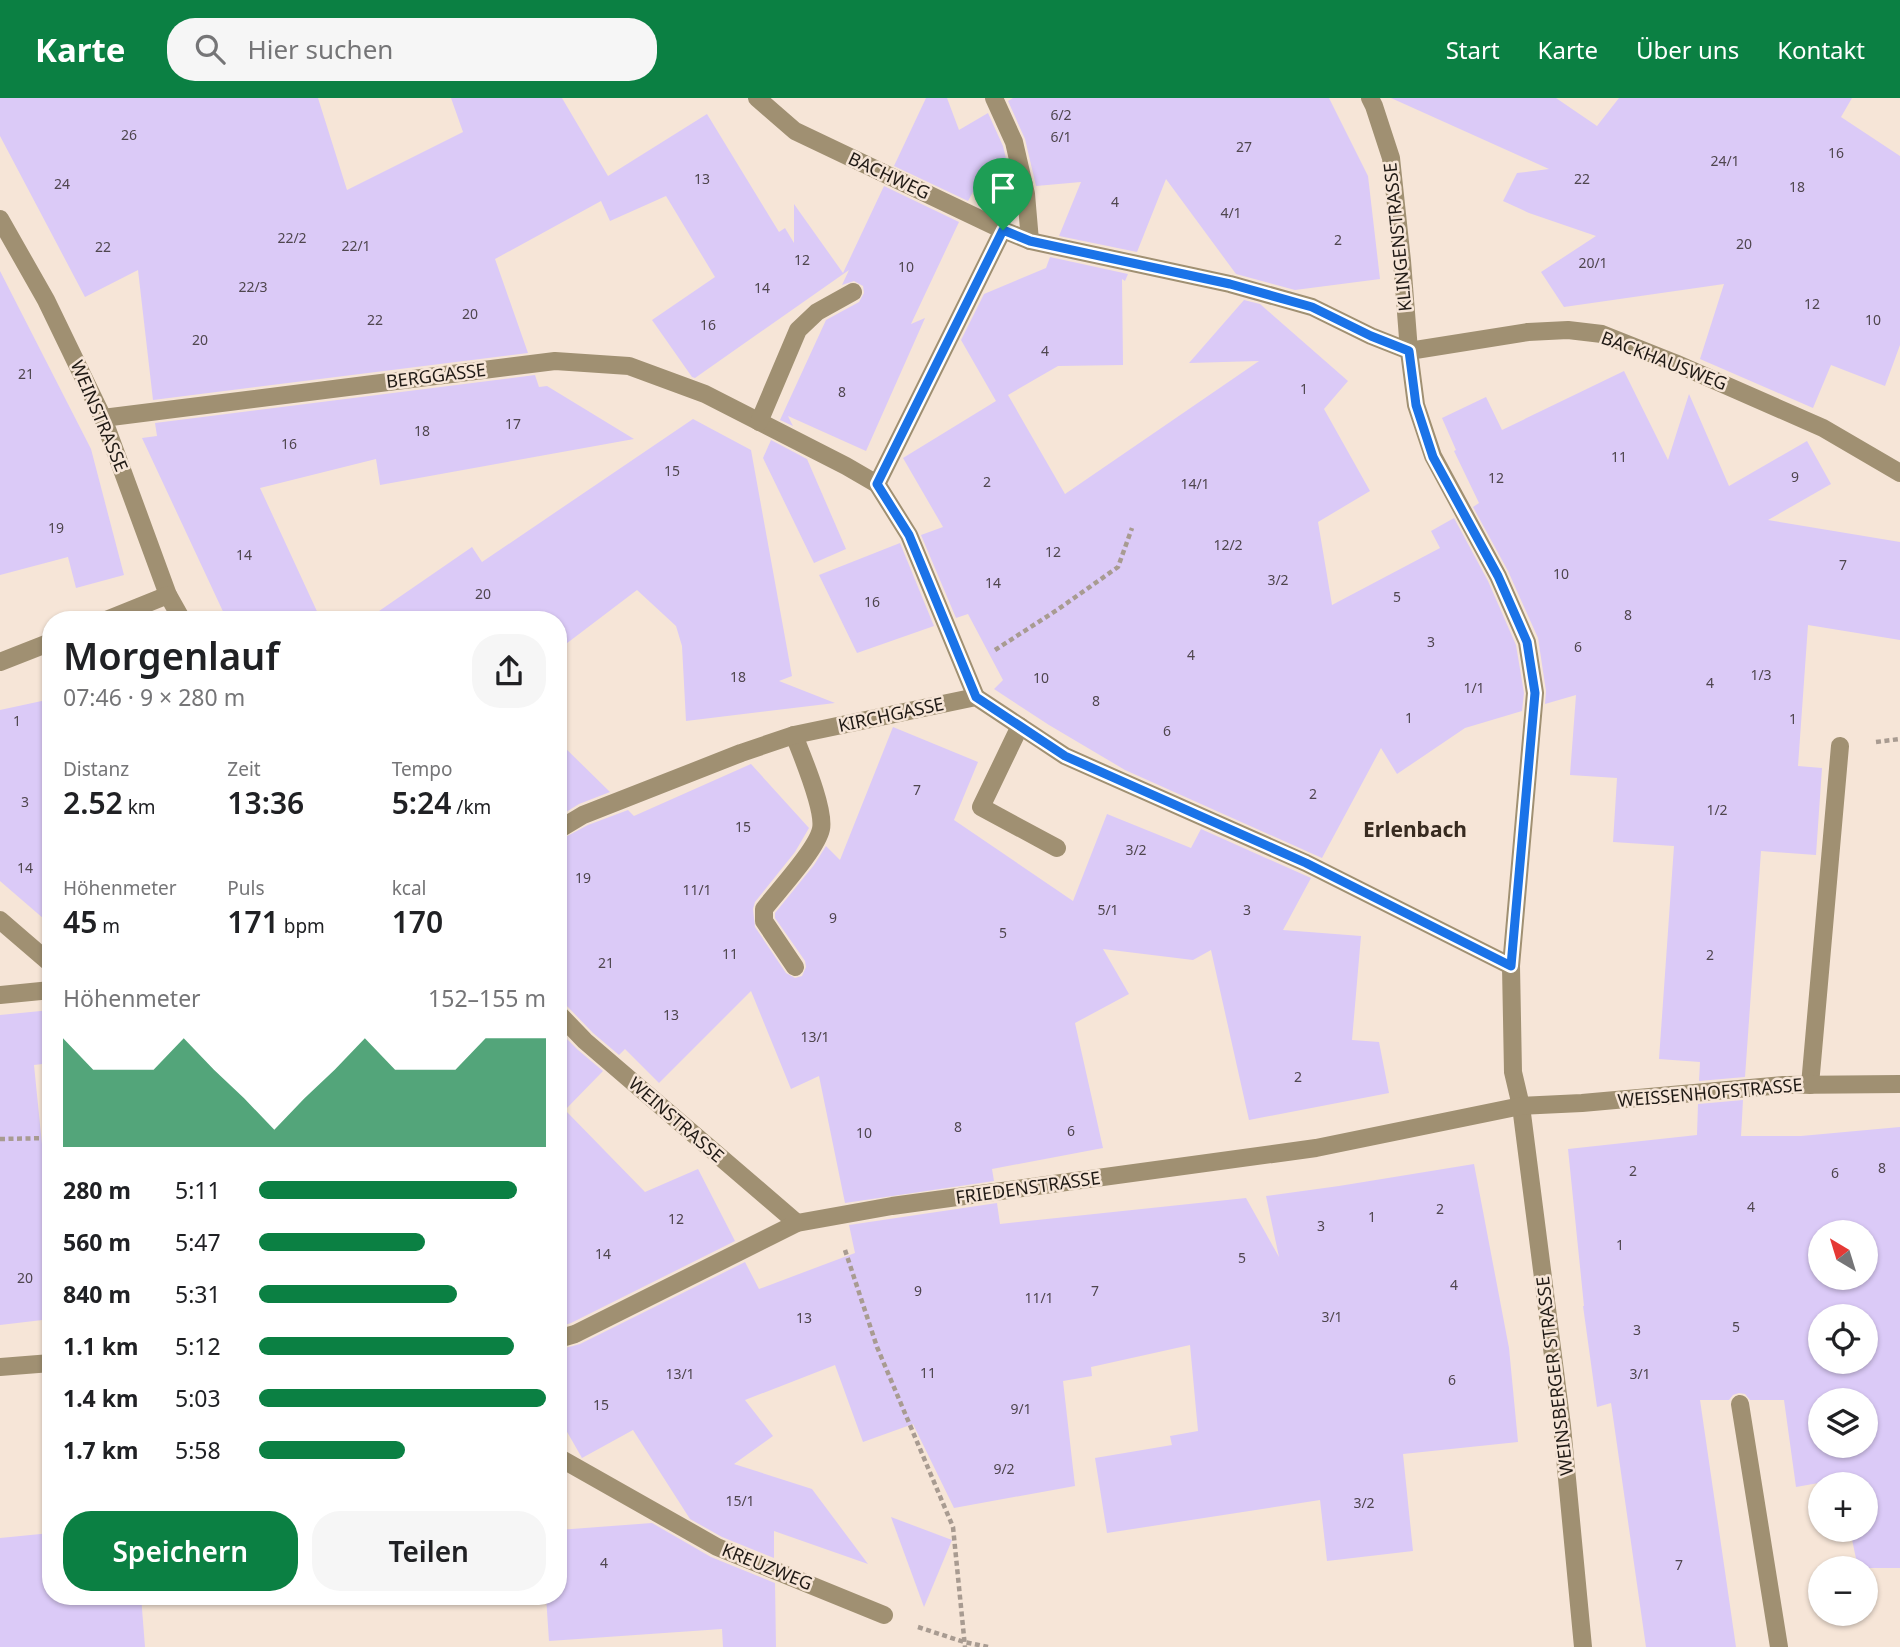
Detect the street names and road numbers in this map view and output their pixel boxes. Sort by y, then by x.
street label: BACHWEG [845,146,934,204]
street label: KLINGENSTRASSE [1377,162,1417,313]
street label: BACKHAUSWEG [1598,325,1731,395]
street label: WEINSTRASSE [66,356,134,475]
street label: BERGGASSE [385,357,487,393]
street label: KIRCHGASSE [836,691,946,737]
street label: WEINSTRASSE [624,1071,729,1167]
street label: WEISSENHOFSTRASSE [1617,1072,1803,1112]
street label: FRIEDENSTRASSE [954,1165,1102,1209]
street label: WEINSBERGER STRASSE [1530,1275,1578,1477]
street label: KREUZWEG [719,1537,816,1595]

